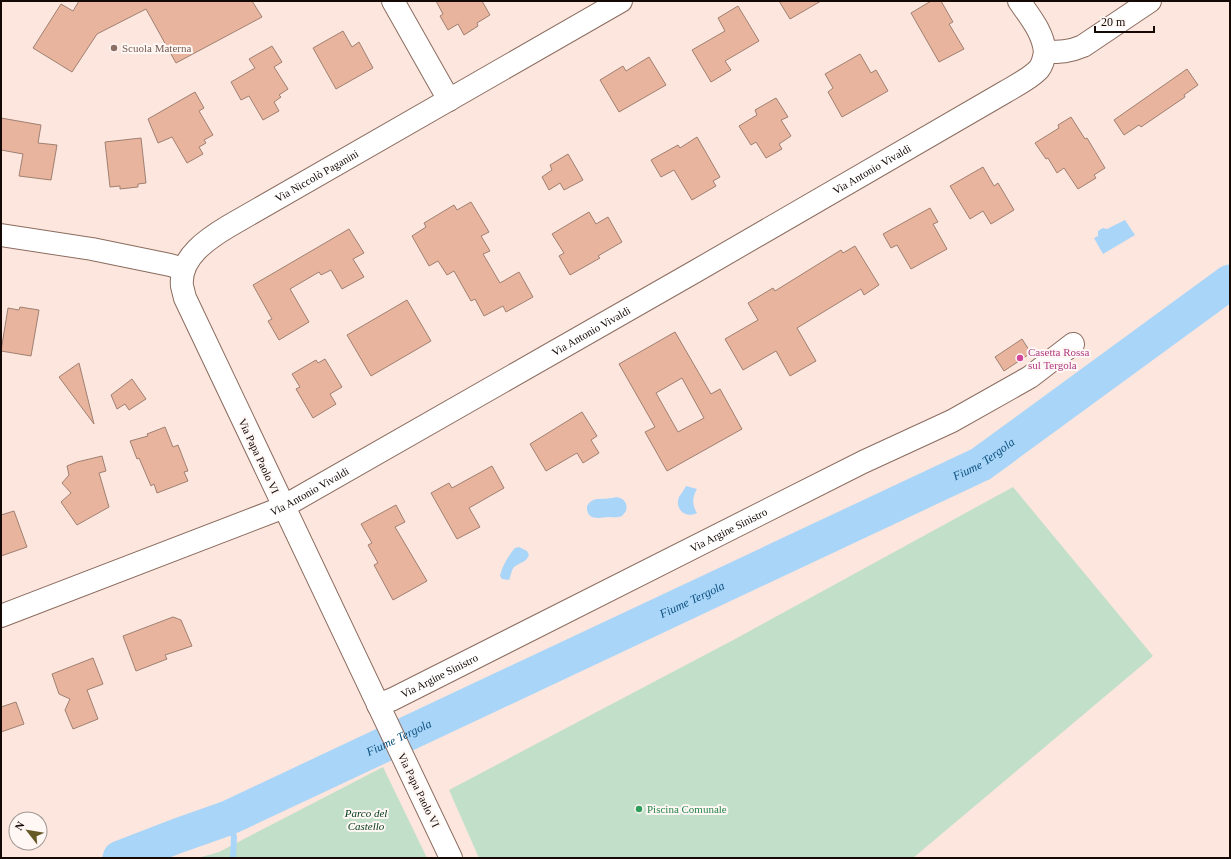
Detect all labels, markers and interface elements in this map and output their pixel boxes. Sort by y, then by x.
scale bar [1095,8,1154,34]
text: 20 m [1101,15,1126,29]
place label: Scuola Materna [122,42,191,54]
marker: Scuola Materna [109,43,119,53]
street label: Via Antonio Vivaldi [830,142,913,197]
street label: Via Niccolò Paganini [273,147,360,204]
street label: Via Antonio Vivaldi [550,304,632,358]
place label: Casetta Rossa sul Tergola [1028,346,1090,371]
marker: Casetta Rossa sul Tergola [1015,353,1025,363]
street label: Via Papa Paolo VI [236,417,282,496]
water label: Fiume Tergola [950,435,1017,484]
street label: Via Antonio Vivaldi [268,465,351,518]
street label: Via Argine Sinistro [688,505,770,554]
water label: Fiume Tergola [656,579,727,622]
street label: Via Argine Sinistro [399,651,480,700]
water label: Fiume Tergola [363,716,434,759]
street label: Via Papa Paolo VI [396,751,442,829]
place label: Piscina Comunale [647,803,727,815]
marker: Piscina Comunale [634,804,644,814]
park label: Parco del Castello [344,807,387,832]
north arrow [8,811,48,851]
text: N [12,819,27,832]

